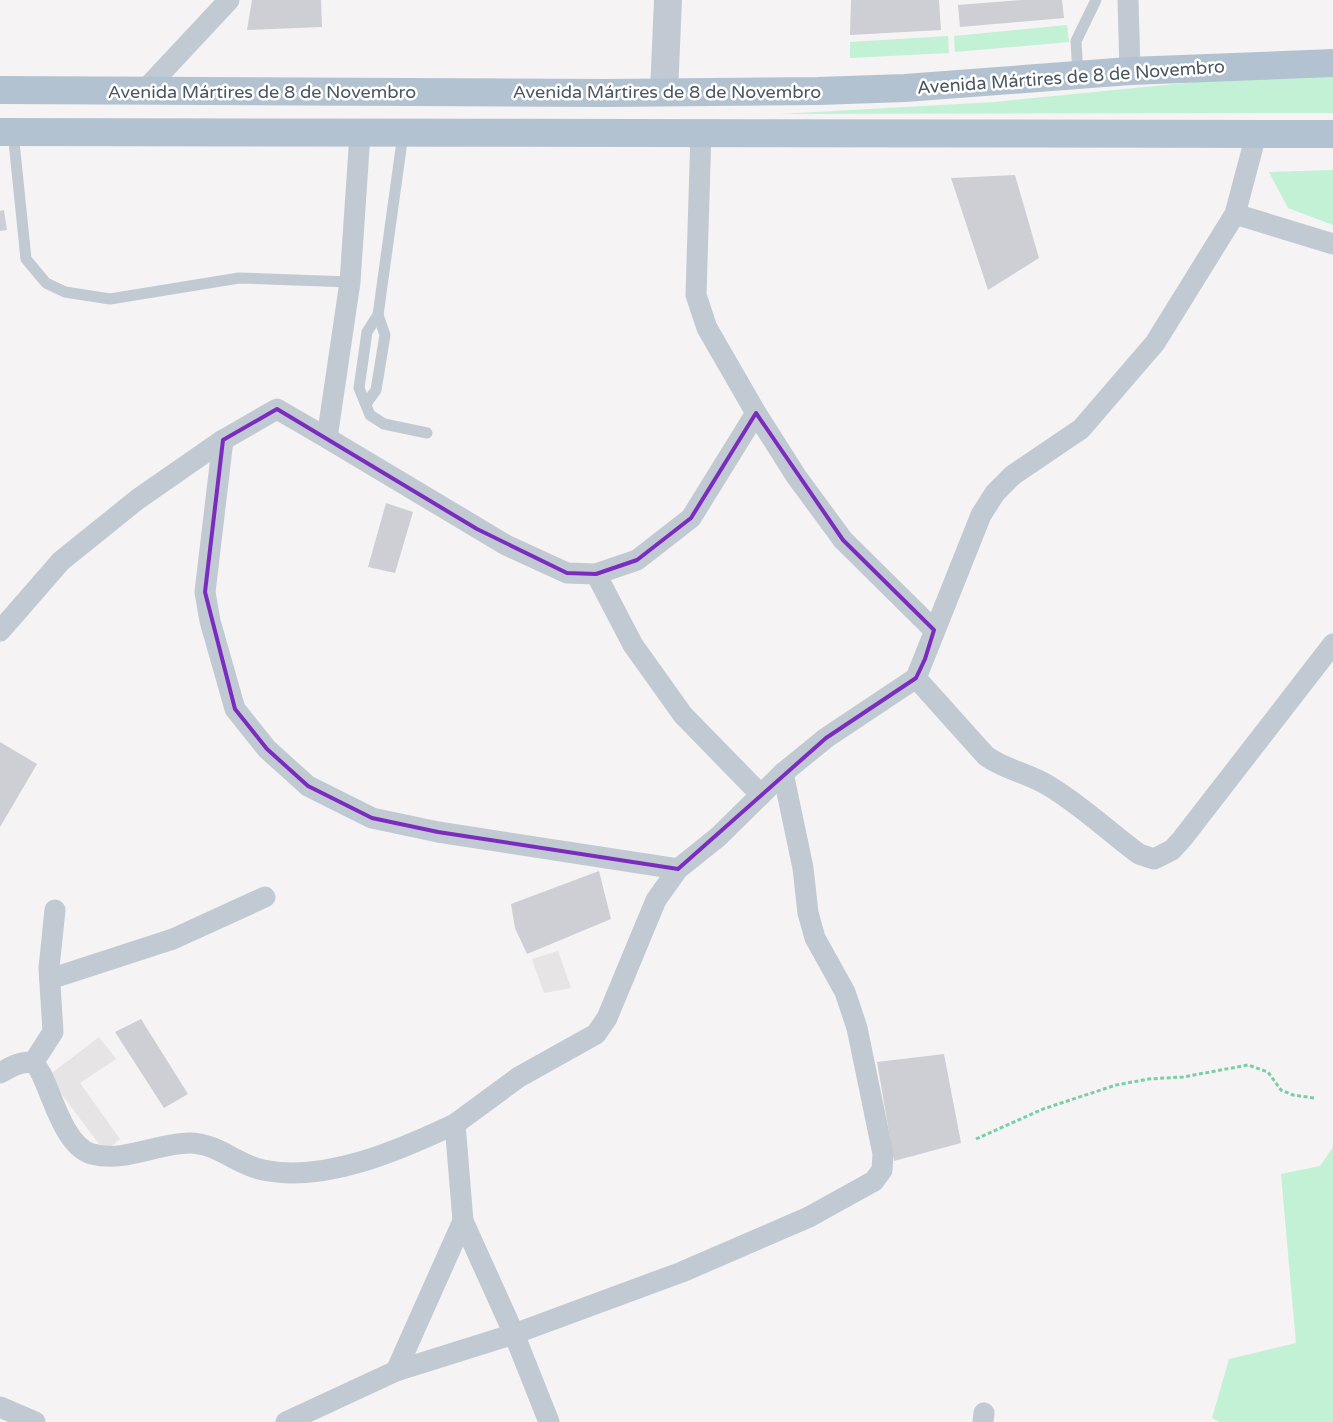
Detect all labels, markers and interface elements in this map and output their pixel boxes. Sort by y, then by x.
street label: Avenida Mártires de 8 de Novembro [916,55,1226,99]
street label: Avenida Mártires de 8 de Novembro [108,81,416,103]
street label: Avenida Mártires de 8 de Novembro [513,81,821,103]

